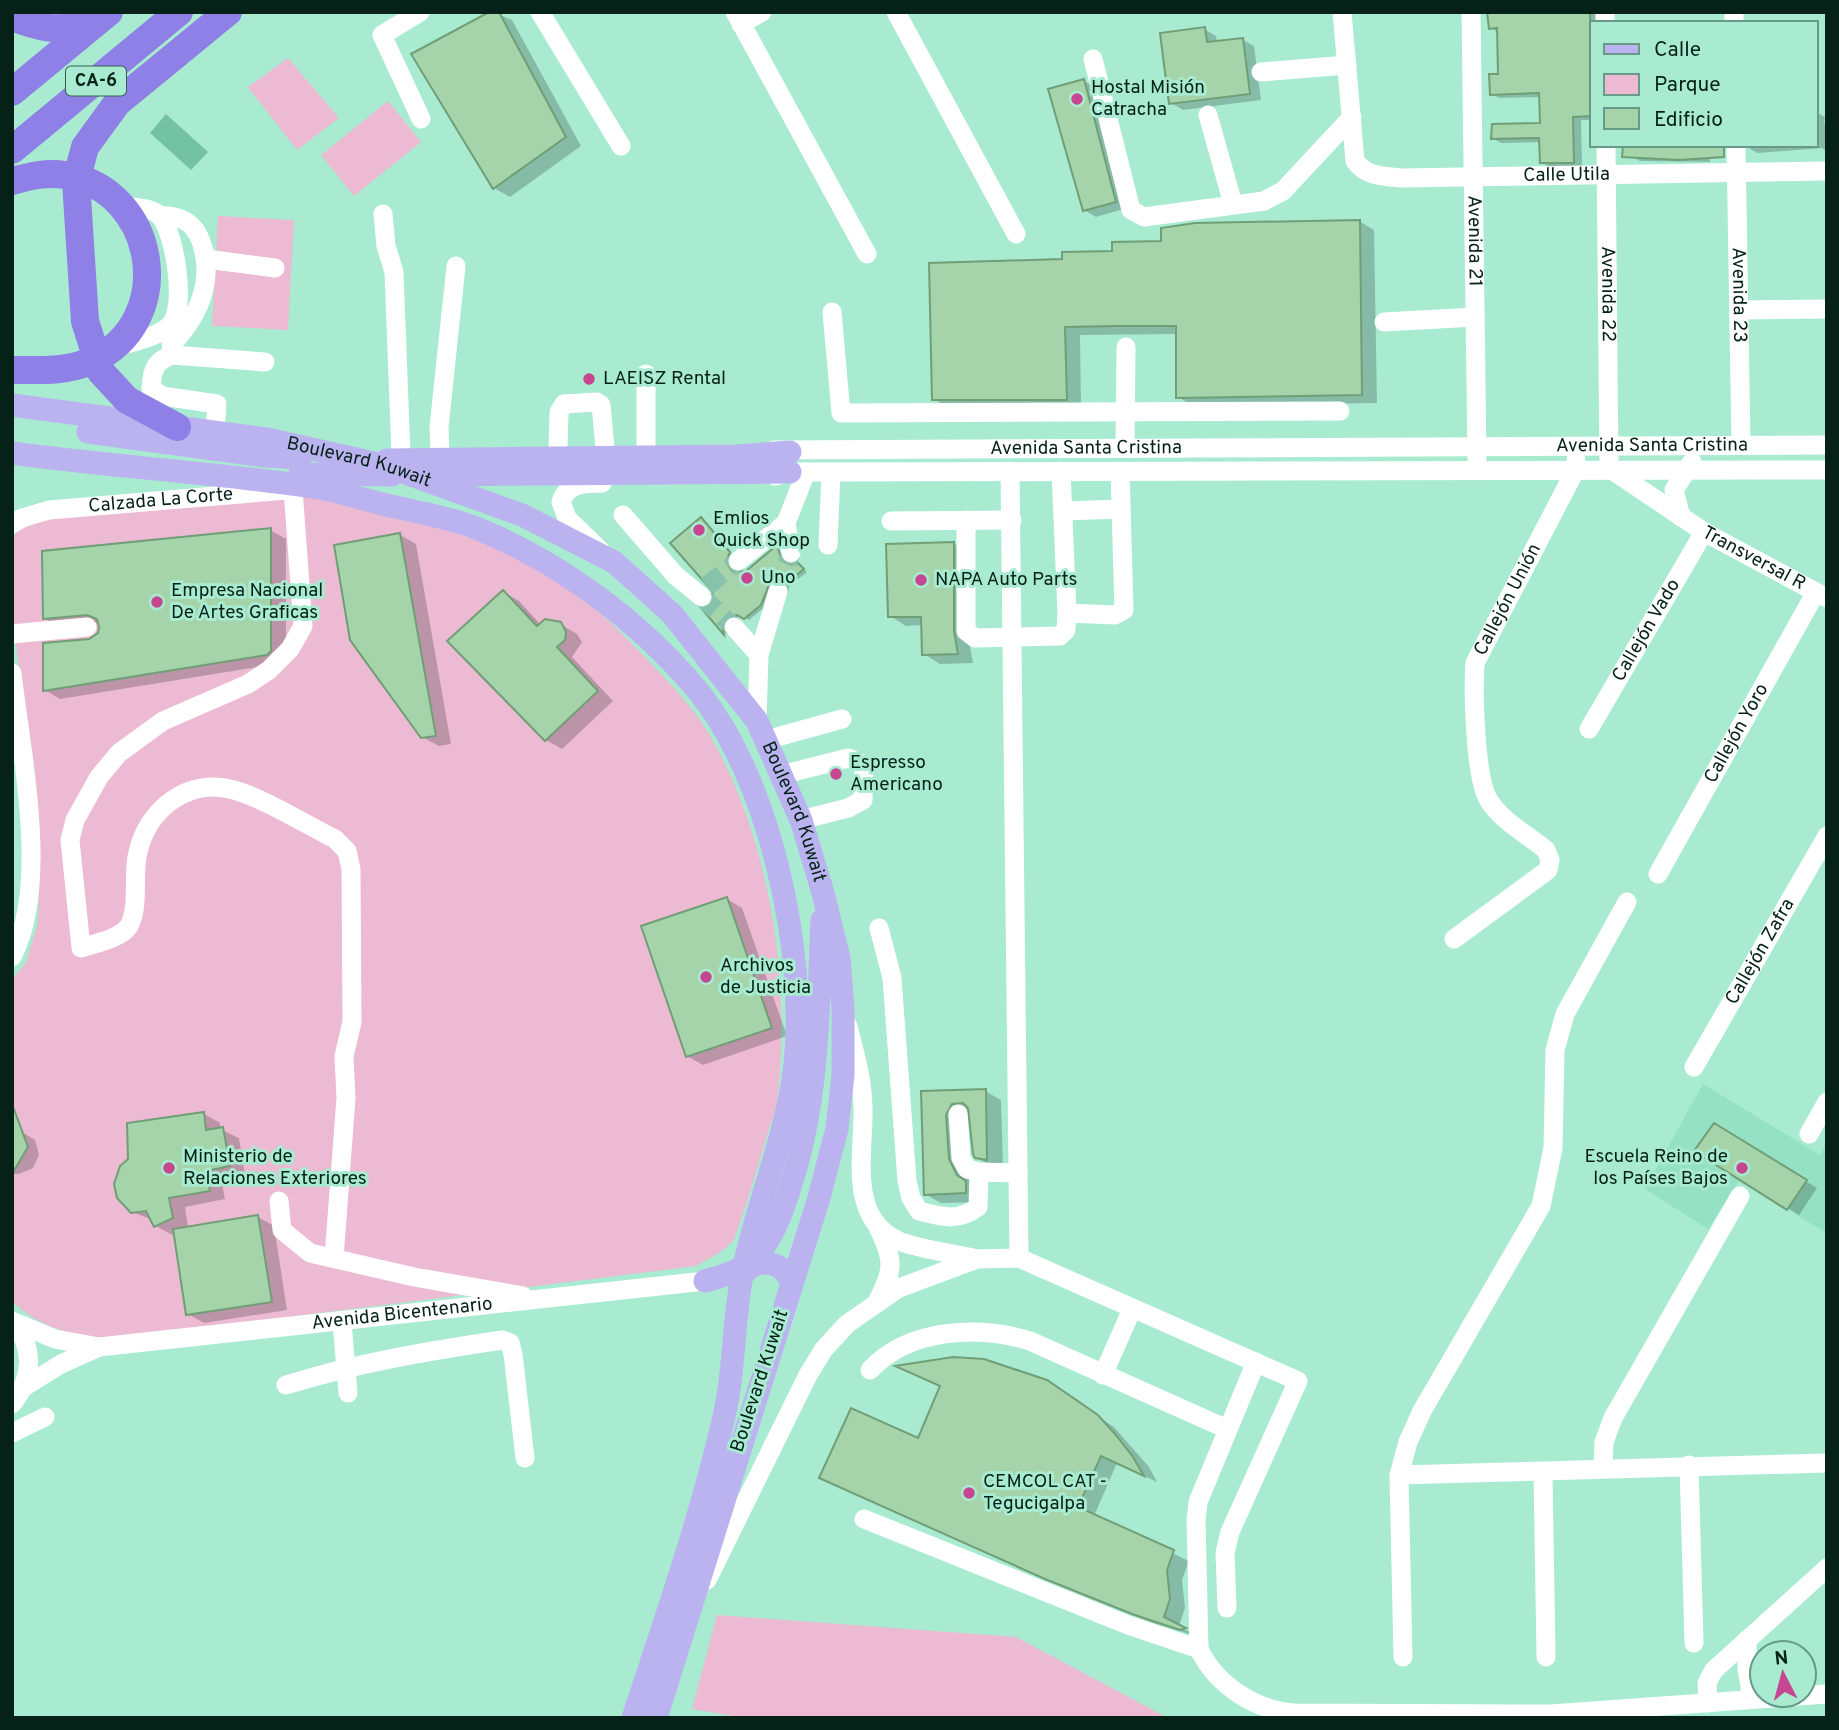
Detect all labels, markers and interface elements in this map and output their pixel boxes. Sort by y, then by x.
legend [1590,21,1818,147]
text: Calle [1654,37,1701,64]
road number: CA-6 [66,66,126,96]
text: Parque [1654,72,1721,99]
place label: Hostal Misión Catracha [1091,76,1205,122]
marker: Hostal Misión Catracha [1069,91,1085,107]
text: Edificio [1654,107,1723,134]
street label: Calle Utila [1523,163,1610,188]
street label: Avenida 21 [1461,195,1487,287]
street label: Avenida 22 [1595,246,1620,342]
street label: Avenida 23 [1726,247,1751,343]
place label: LAEISZ Rental [603,367,726,391]
marker: LAEISZ Rental [581,371,597,387]
street label: Boulevard Kuwait [284,432,434,493]
street label: Avenida Santa Cristina [1556,433,1748,458]
street label: Avenida Santa Cristina [990,436,1182,461]
street label: Calzada La Corte [87,483,234,519]
place label: Emlios Quick Shop [713,507,810,553]
street label: Transversal R [1698,521,1810,596]
marker: Emlios Quick Shop [691,522,707,538]
street label: Callejón Unión [1469,540,1547,660]
place label: Uno [761,566,796,590]
place label: NAPA Auto Parts [935,568,1077,592]
marker: Uno [739,570,755,586]
marker: NAPA Auto Parts [913,572,929,588]
street label: Callejón Vado [1607,575,1686,686]
place label: Empresa Nacional De Artes Graficas [171,579,323,625]
marker: Empresa Nacional De Artes Graficas [149,594,165,610]
street label: Callejón Yoro [1699,679,1774,788]
street label: Boulevard Kuwait [756,738,831,885]
place label: Espresso Americano [850,751,943,797]
marker: Espresso Americano [828,766,844,782]
street label: Callejón Zafra [1720,894,1800,1009]
place label: Archivos de Justicia [720,954,811,1000]
marker: Archivos de Justicia [698,969,714,985]
place label: Ministerio de Relaciones Exteriores [183,1145,367,1191]
place label: Escuela Reino de los Países Bajos [1585,1145,1728,1191]
marker: Ministerio de Relaciones Exteriores [161,1160,177,1176]
marker: Escuela Reino de los Países Bajos [1734,1160,1750,1176]
street label: Avenida Bicentenario [310,1292,494,1336]
street label: Boulevard Kuwait [726,1306,794,1456]
place label: CEMCOL CAT - Tegucigalpa [983,1470,1107,1516]
marker: CEMCOL CAT - Tegucigalpa [961,1485,977,1501]
north arrow [1748,1639,1818,1709]
text: N [1773,1646,1789,1672]

